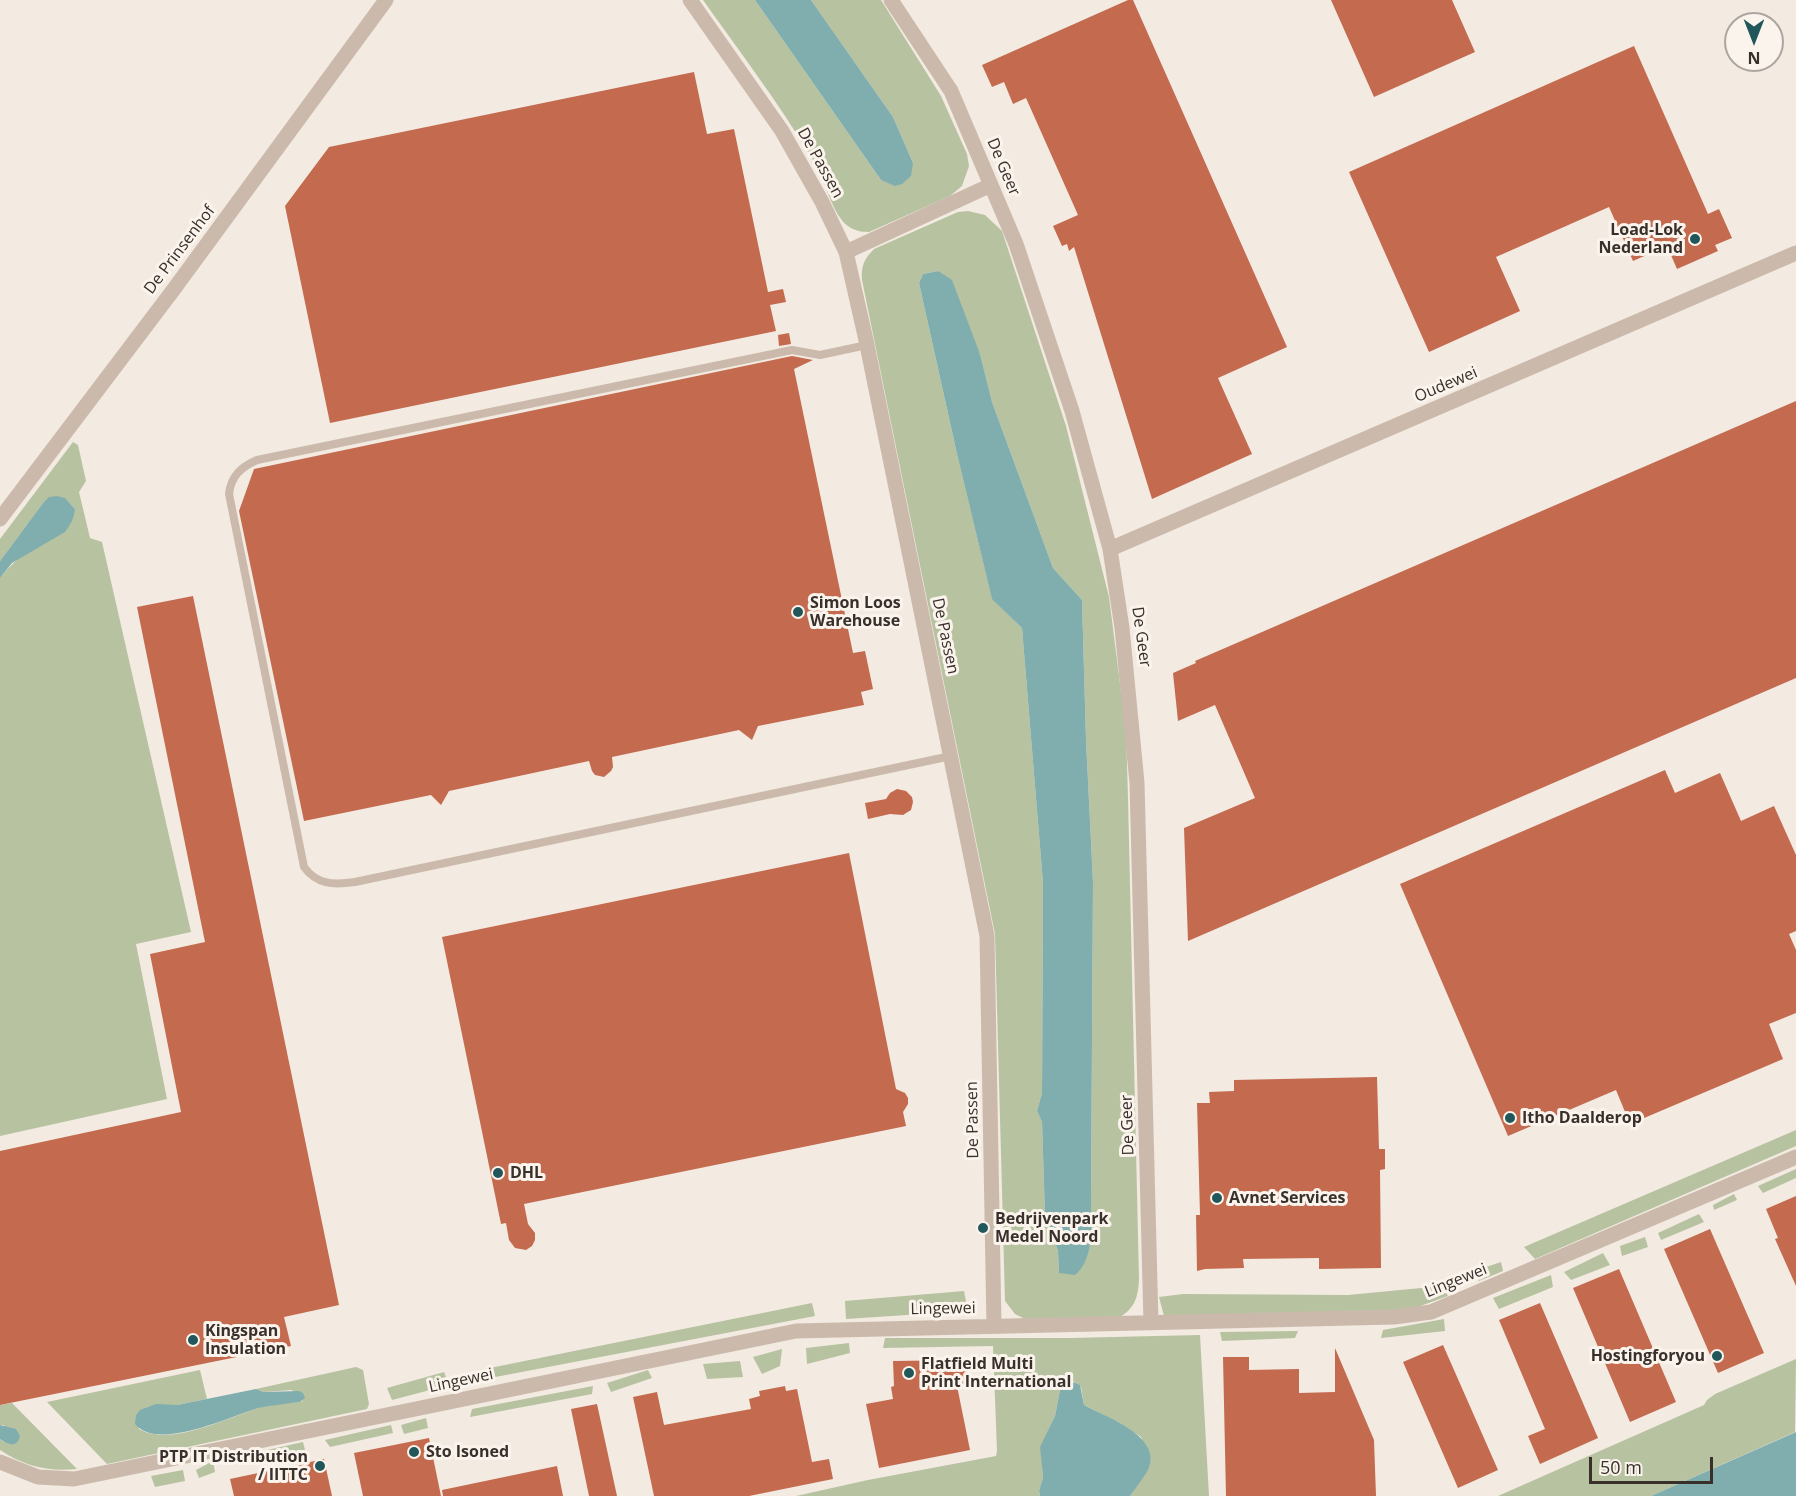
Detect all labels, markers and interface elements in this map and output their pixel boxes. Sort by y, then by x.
north arrow [1724,12,1784,72]
text: N [1748,47,1761,69]
street label: De Passen [793,125,847,201]
street label: De Geer [982,135,1024,199]
street label: De Prinsenhof [140,202,220,298]
place label: Load-Lok Nederland [1599,220,1683,258]
marker: Load-Lok Nederland [1688,232,1702,246]
street label: Oudewei [1412,363,1480,407]
place label: Simon Loos Warehouse [810,593,901,631]
street label: De Passen [928,596,962,676]
marker: Simon Loos Warehouse [791,605,805,619]
street label: De Geer [1127,606,1155,668]
street label: De Passen [963,1081,983,1159]
street label: De Geer [1117,1094,1139,1156]
place label: Itho Daalderop [1522,1108,1642,1128]
marker: Itho Daalderop [1503,1111,1517,1125]
place label: DHL [510,1163,543,1183]
marker: DHL [491,1166,505,1180]
place label: Avnet Services [1229,1188,1345,1208]
marker: Avnet Services [1210,1191,1224,1205]
place label: Bedrijvenpark Medel Noord [995,1209,1108,1247]
marker: Bedrijvenpark Medel Noord [976,1221,990,1235]
street label: Lingewei [1422,1260,1490,1302]
street label: Lingewei [910,1299,976,1319]
place label: Kingspan Insulation [205,1321,286,1359]
marker: Kingspan Insulation [186,1333,200,1347]
place label: Hostingforyou [1591,1346,1705,1366]
marker: Hostingforyou [1710,1349,1724,1363]
place label: Flatfield Multi Print International [921,1354,1071,1392]
street label: Lingewei [427,1365,495,1397]
marker: Flatfield Multi Print International [902,1366,916,1380]
place label: Sto Isoned [426,1442,509,1462]
marker: Sto Isoned [407,1445,421,1459]
scale bar [1592,1445,1716,1483]
place label: PTP IT Distribution / IITTC [159,1447,308,1485]
text: 50 m [1600,1455,1642,1479]
marker: PTP IT Distribution / IITTC [313,1459,327,1473]

